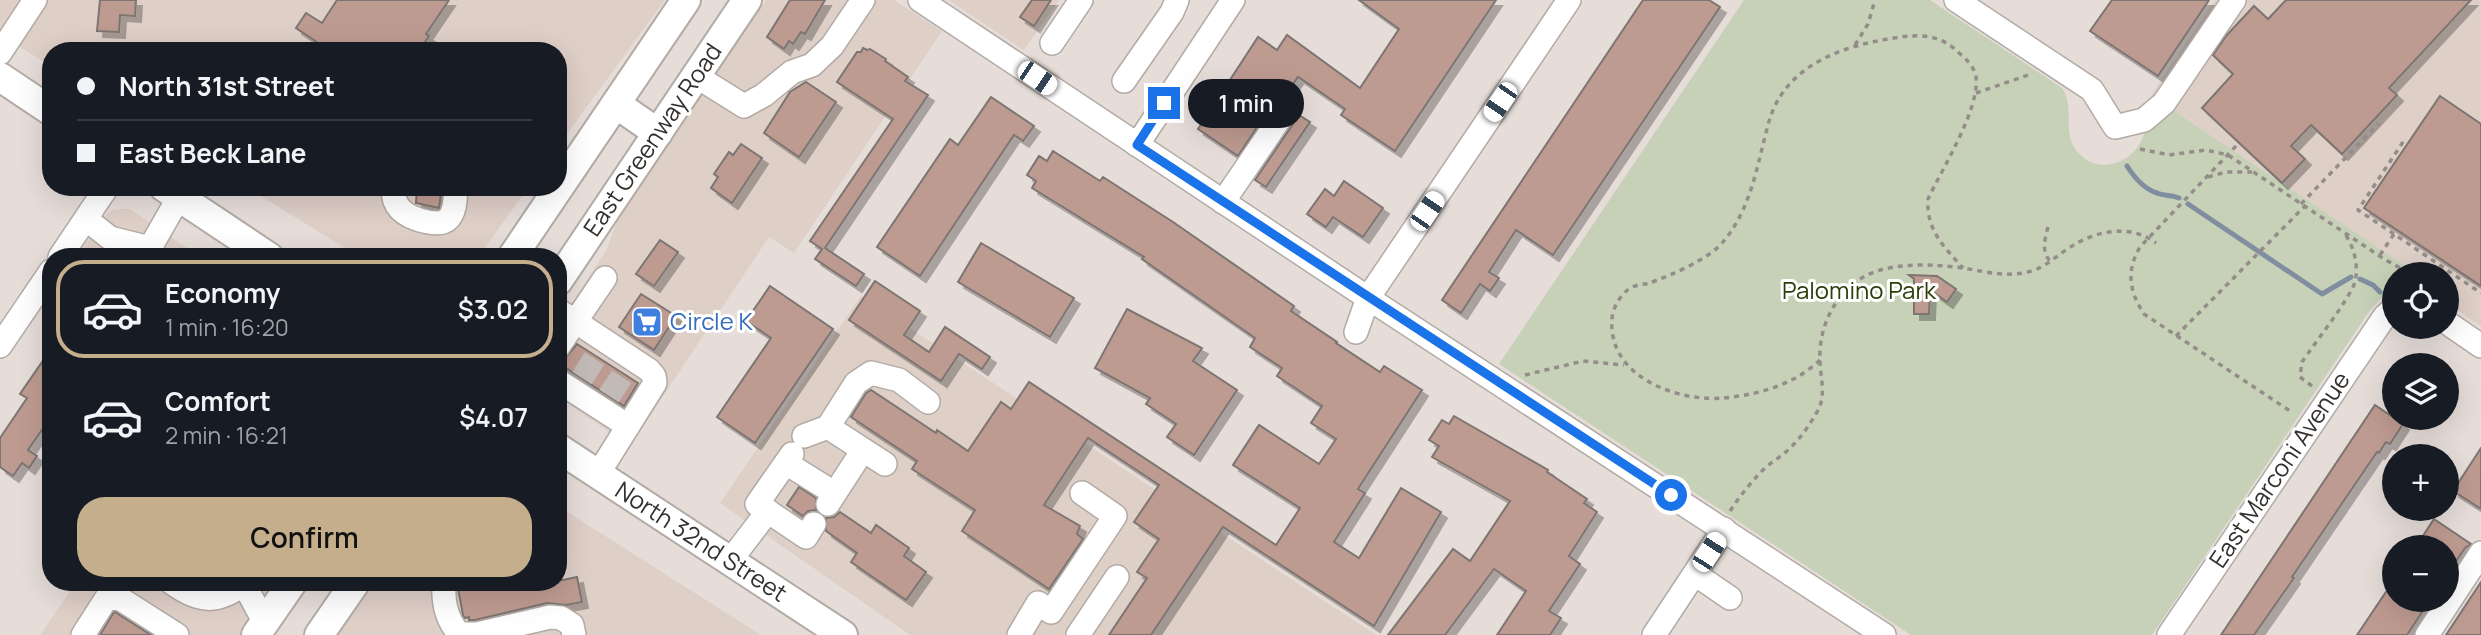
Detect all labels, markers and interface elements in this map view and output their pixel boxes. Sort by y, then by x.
street label: East Greenway Road [575,36,729,242]
car [1014,58,1061,98]
text: North 31st Street [119,68,335,104]
callout: 1 min [1188,78,1304,128]
car [1480,79,1521,125]
route end [1148,87,1180,119]
text: 1 min [1219,87,1273,119]
text: East Beck Lane [119,135,306,171]
car [1407,188,1448,234]
map controls [2382,262,2459,612]
button: locate [2382,262,2459,339]
park label: Palomino Park [1782,273,1937,306]
text: Economy [165,275,280,311]
icon: car [81,278,144,341]
text: $3.02 [458,291,528,327]
place label: Circle K [670,304,754,337]
supermarket icon: Circle K [630,305,664,339]
text: 1 min · 16:20 [165,311,289,343]
button: layers [2382,353,2459,430]
street label: East Marconi Avenue [2201,365,2357,574]
text: Comfort [165,383,271,419]
icon: car [81,386,144,449]
text: $4.07 [459,399,528,435]
text: 2 min · 16:21 [165,419,288,451]
button: + [2382,444,2459,521]
street label: North 32nd Street [610,473,794,609]
route start [1655,479,1687,511]
button: Confirm [77,497,532,577]
car [1689,529,1730,575]
button: − [2382,535,2459,612]

